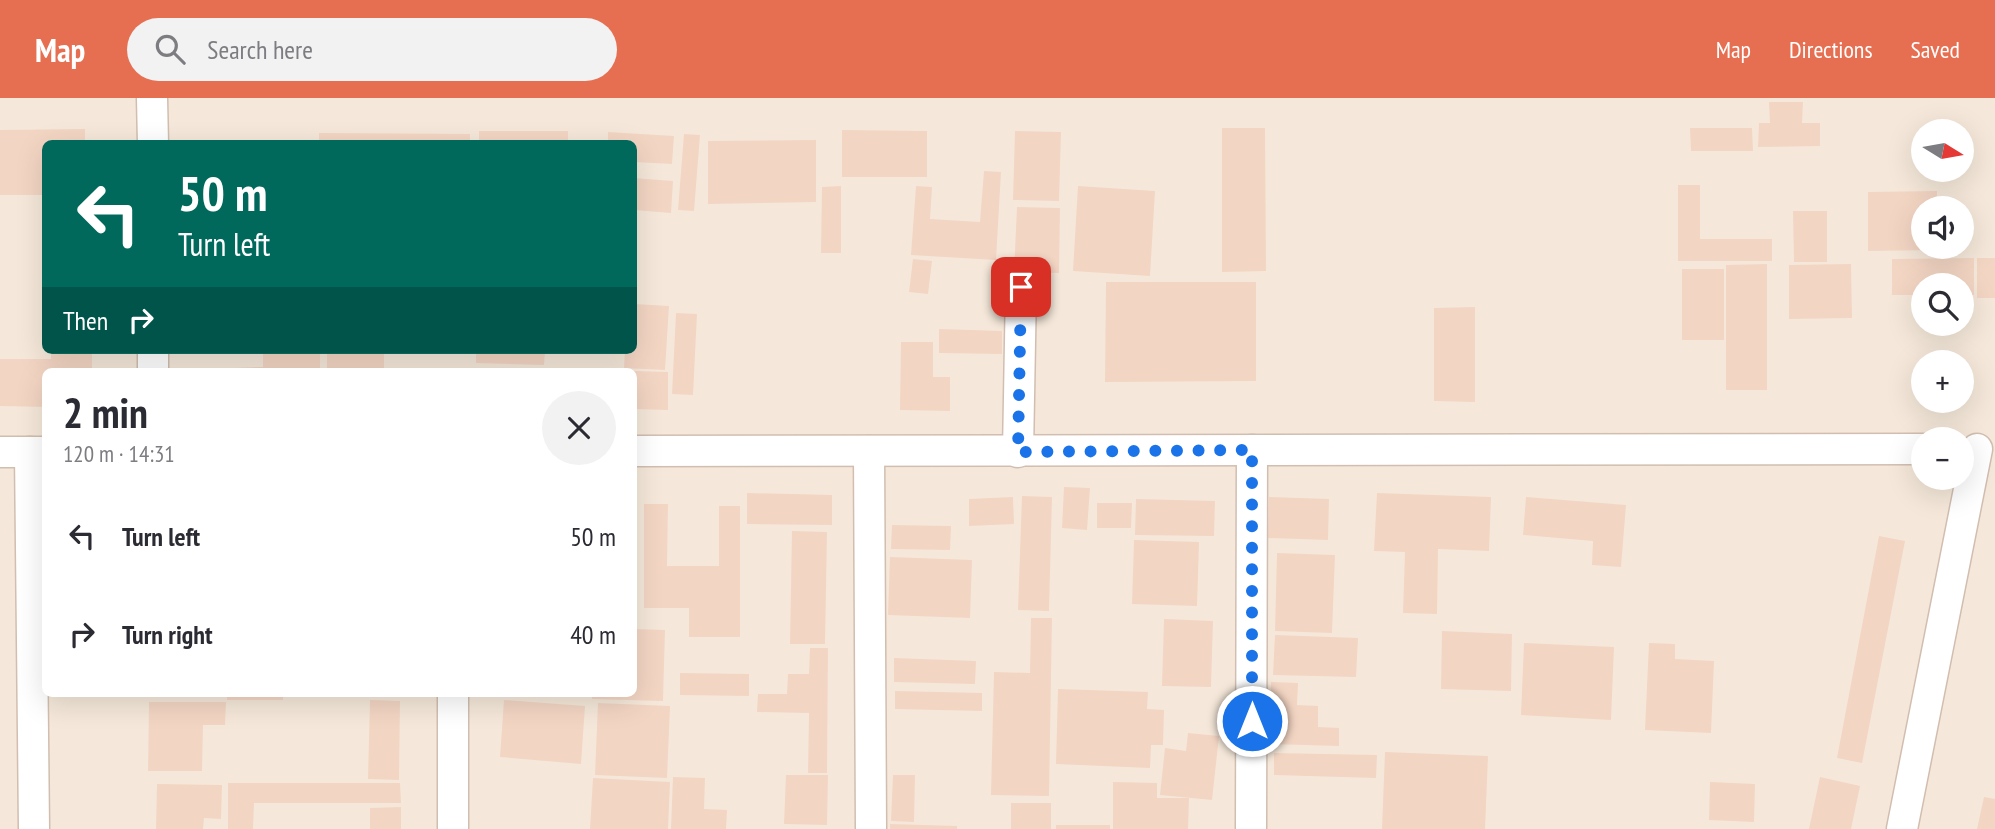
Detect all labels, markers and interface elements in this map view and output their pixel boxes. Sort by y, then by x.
search box [127,18,617,81]
text: Map [35,28,85,71]
icon: search [151,30,189,68]
text: Search here [207,33,313,66]
text: Map [1716,34,1751,65]
text: Directions [1789,34,1873,65]
text: Saved [1911,34,1960,65]
north arrow [1911,119,1974,182]
map controls [1911,119,1974,490]
text: 50 m [178,161,267,225]
icon: left [63,168,154,259]
button: sound [1911,196,1974,259]
text: Turn left [178,223,270,265]
pin [991,257,1051,317]
icon: arrive [1002,268,1040,306]
button: search [1911,273,1974,336]
icon: right [122,301,160,339]
text: Then [63,304,108,337]
button: + [1911,350,1974,413]
text: 2 min [63,385,148,440]
button: close [542,391,616,465]
button: − [1911,427,1974,490]
text: 120 m · 14:31 [63,439,175,468]
icon: left [63,517,101,555]
text: Turn left [122,520,200,553]
text: 50 m [570,520,616,553]
icon: right [63,615,101,653]
text: Turn right [122,618,213,651]
text: 40 m [570,618,616,651]
position arrow [1215,684,1289,758]

